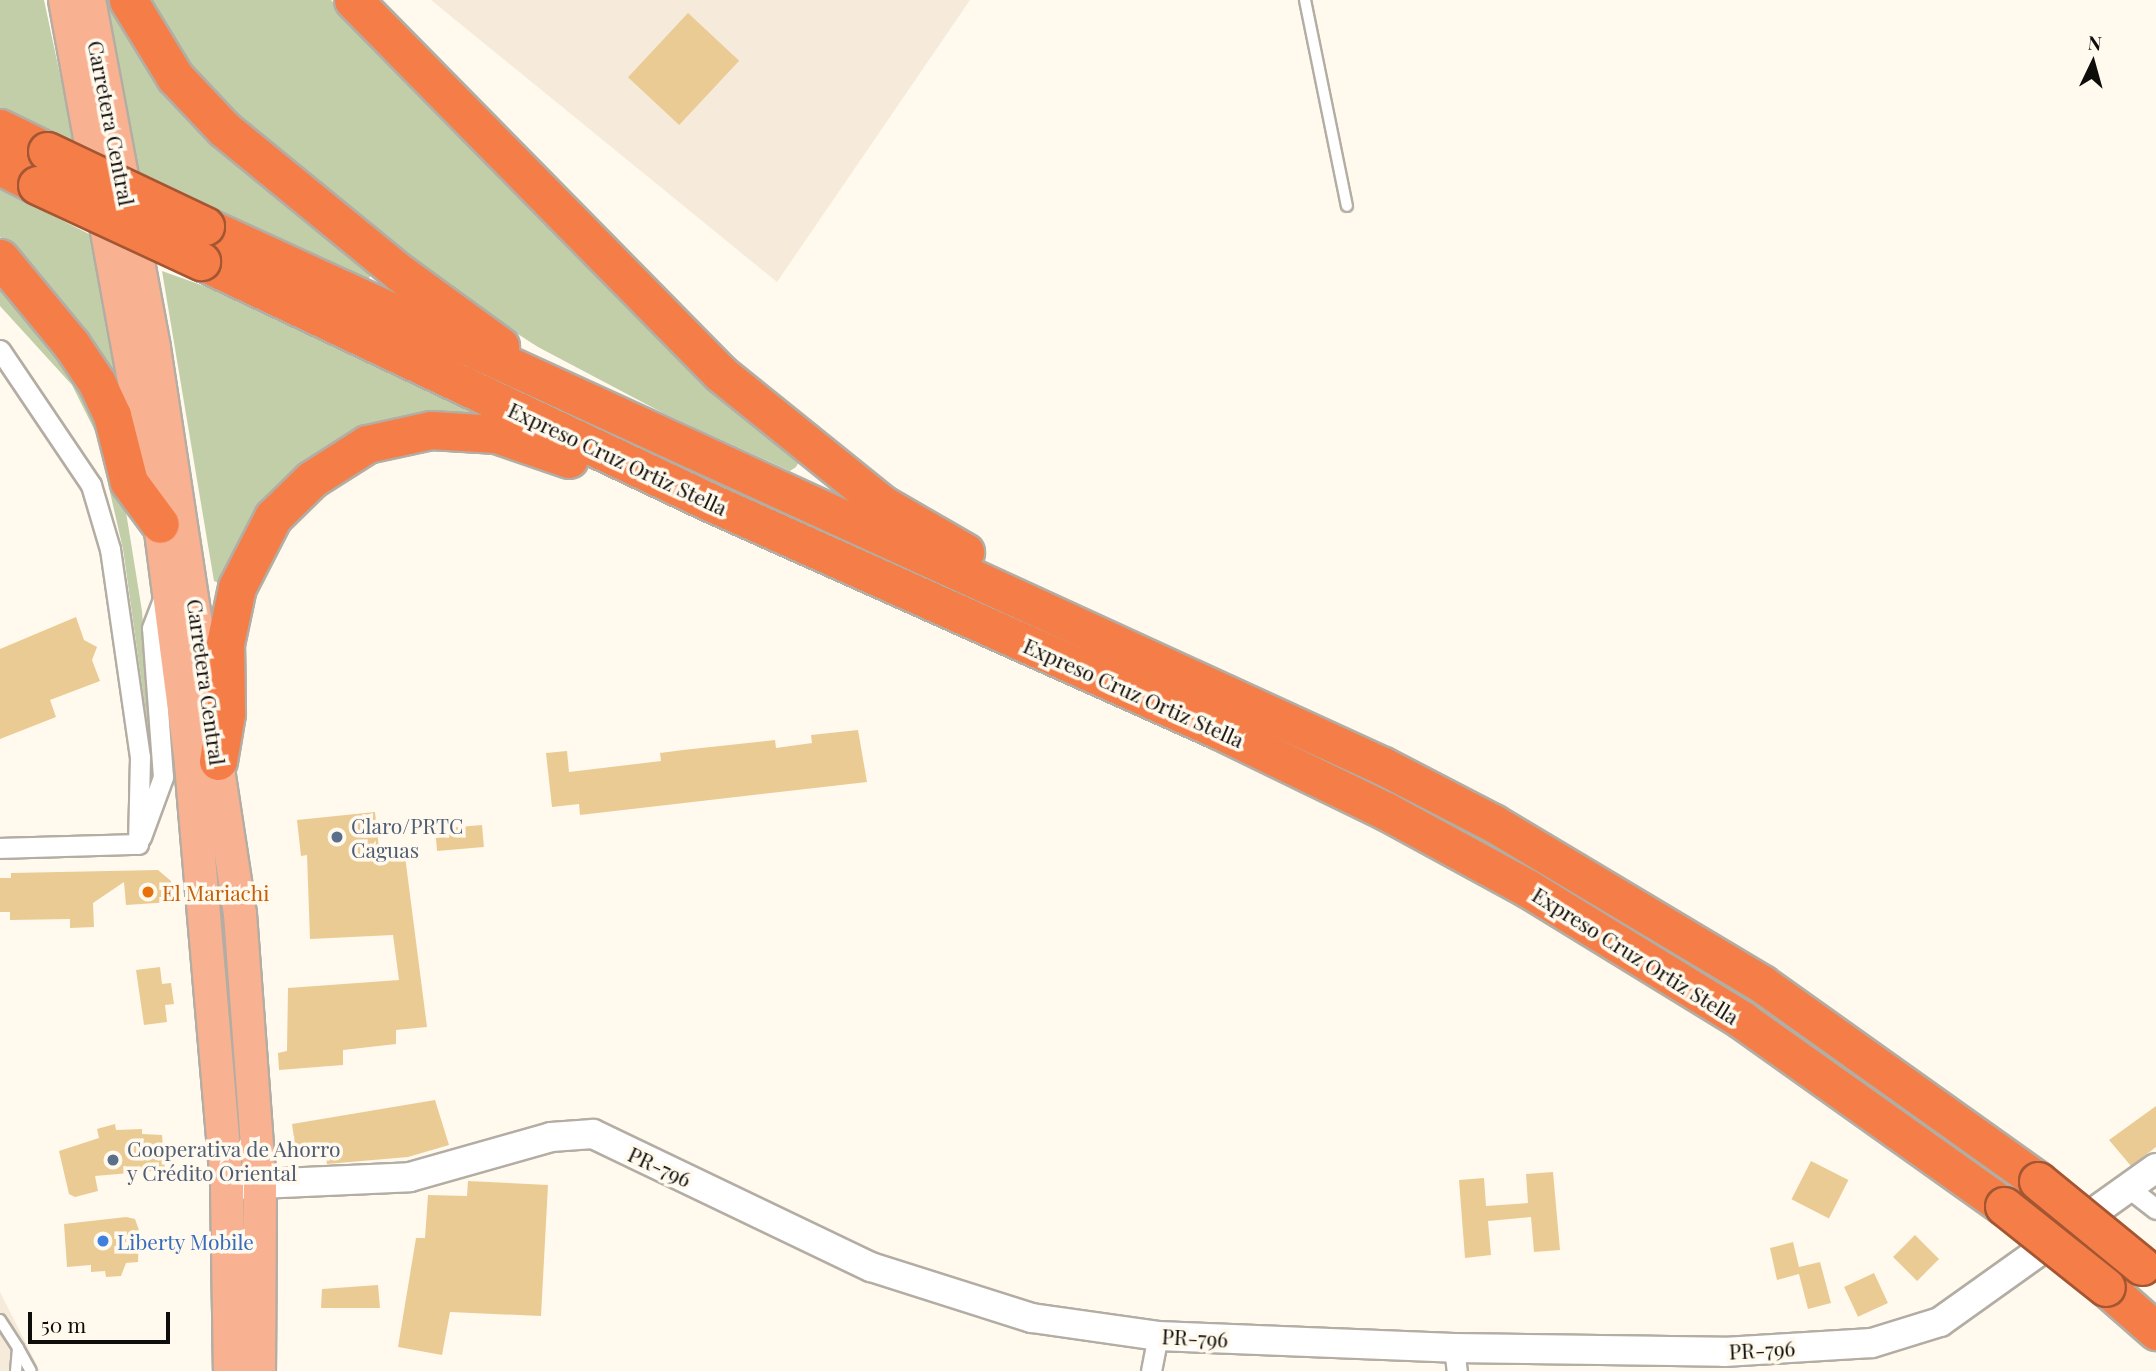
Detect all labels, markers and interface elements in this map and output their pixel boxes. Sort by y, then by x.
north arrow [2058,28,2128,98]
text: N [2087,29,2103,56]
street label: Carretera Central [84,38,140,208]
street label: Expreso Cruz Ortiz Stella [505,396,731,520]
street label: Carretera Central [183,597,231,767]
street label: Expreso Cruz Ortiz Stella [1020,632,1248,752]
place label: Claro/PRTC Caguas [351,812,463,862]
marker: Claro/PRTC Caguas [329,829,345,845]
place label: El Mariachi [162,879,269,905]
street label: Expreso Cruz Ortiz Stella [1528,881,1744,1029]
marker: El Mariachi [140,884,156,900]
place label: Cooperativa de Ahorro y Crédito Oriental [127,1135,341,1185]
street label: PR-796 [625,1141,695,1191]
marker: Cooperativa de Ahorro y Crédito Oriental [105,1152,121,1168]
place label: Liberty Mobile [117,1228,254,1254]
marker: Liberty Mobile [95,1233,111,1249]
scale bar [32,1298,173,1342]
text: 50 m [41,1310,86,1338]
street label: PR-796 [1161,1323,1229,1351]
street label: PR-796 [1728,1335,1796,1363]

